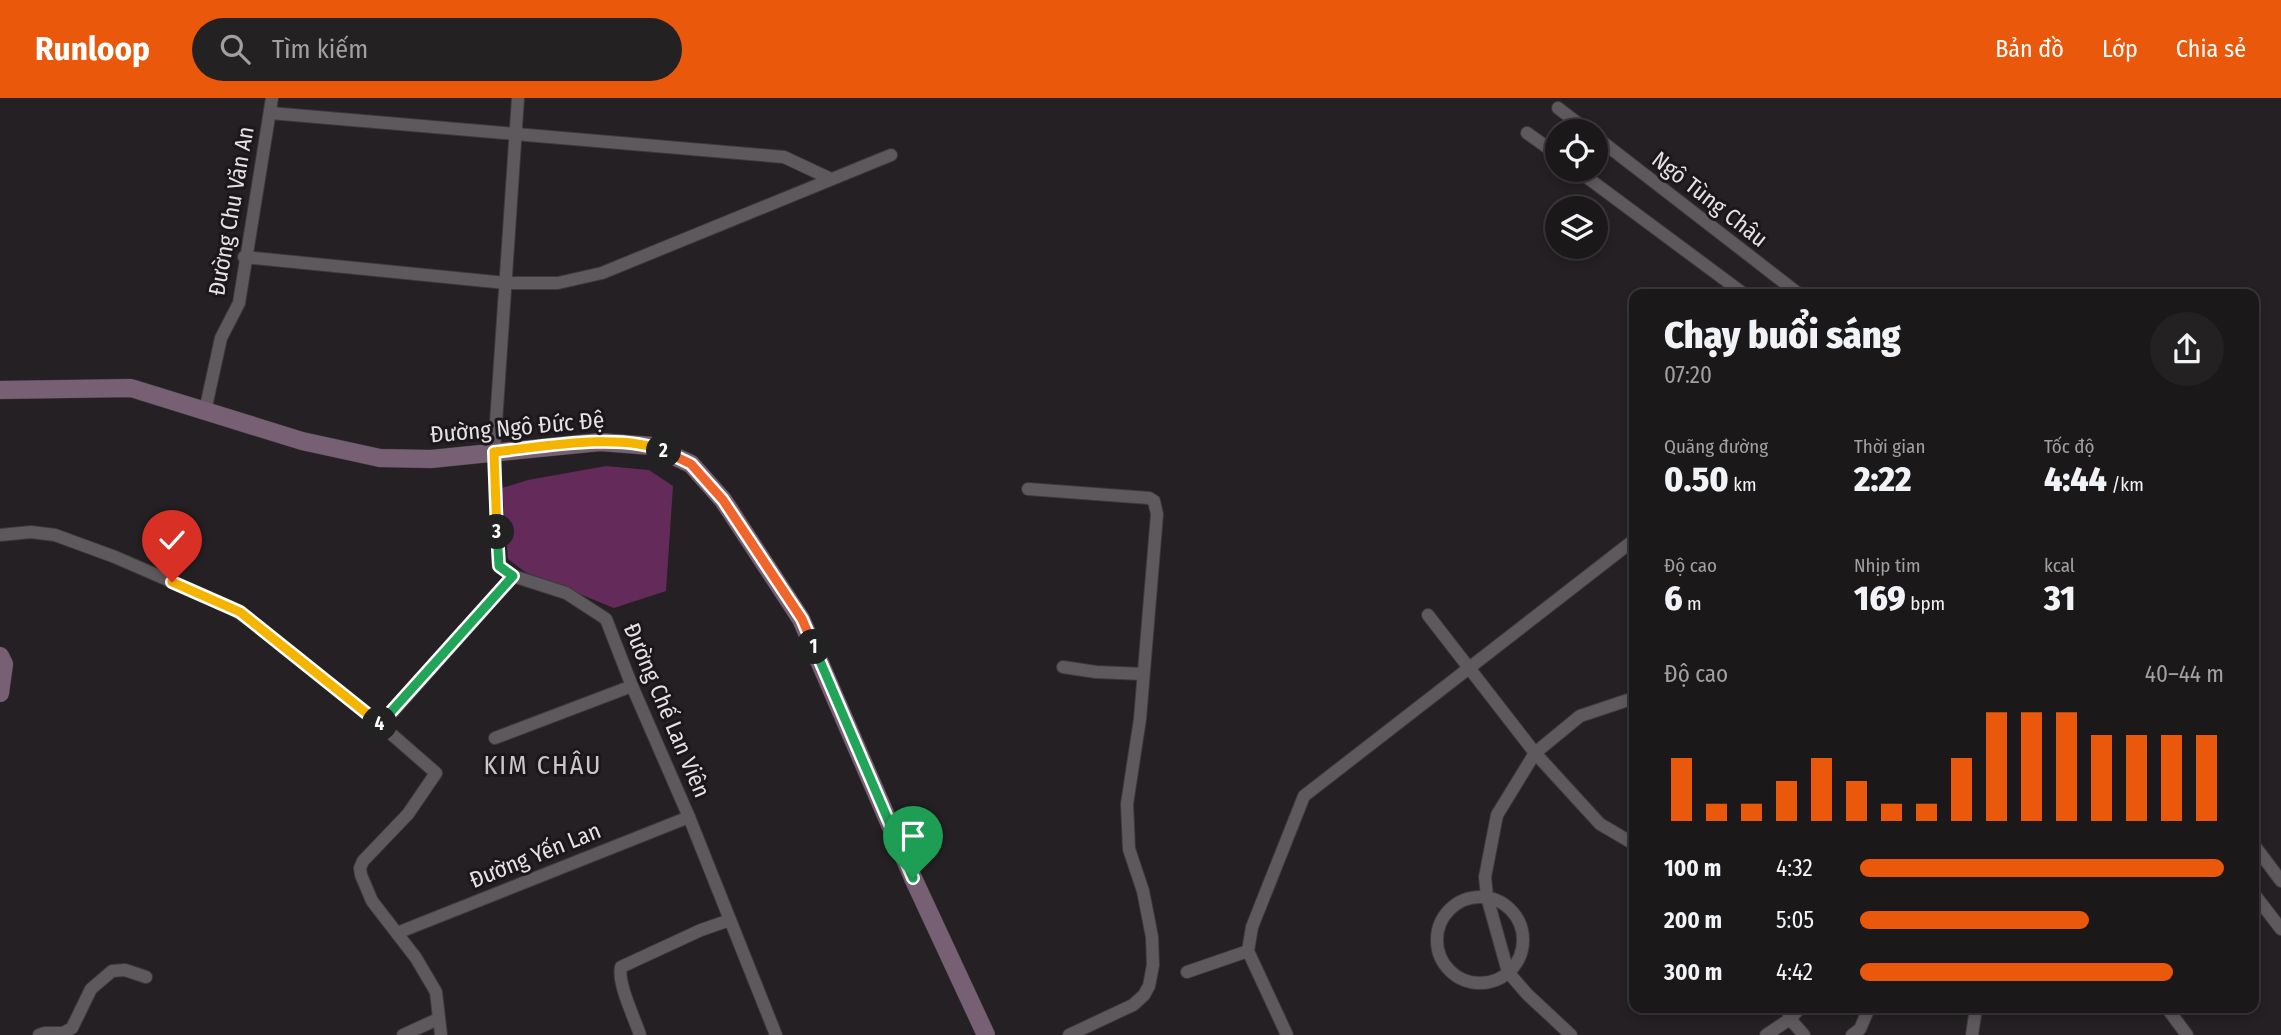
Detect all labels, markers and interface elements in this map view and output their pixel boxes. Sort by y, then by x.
search box [192,18,682,81]
text: Runloop [35,29,150,69]
icon: search [216,30,254,68]
text: Tìm kiếm [272,34,368,65]
text: Bản đồ [1995,35,2064,63]
text: Lớp [2102,35,2138,63]
text: Chia sẻ [2176,35,2246,63]
map controls [1545,119,1608,259]
button: locate [1545,119,1608,182]
street label: Đường Chu Văn An [202,124,260,298]
street label: Ngô Tùng Châu [1647,145,1773,253]
button: layers [1545,196,1608,259]
text: Chạy buổi sáng [1664,312,1901,358]
button: share [2150,312,2224,386]
text: 07:20 [1664,361,1712,389]
street label: Đường Ngô Đức Đệ [429,405,605,449]
pin: 2 [646,434,682,468]
text: Quãng đường [1664,435,1768,458]
text: Thời gian [1854,435,1925,458]
text: Tốc độ [2044,435,2095,458]
text: 2 [659,439,668,462]
text: 0.50 [1664,458,1729,500]
text: 2:22 [1854,458,1911,500]
text: 4:44 [2044,458,2107,500]
text: km [1729,473,1757,496]
text: /km [2107,473,2144,496]
pin [142,510,202,582]
pin: 3 [480,514,514,550]
text: 3 [492,520,501,543]
icon: check [153,521,191,559]
text: Độ cao [1664,554,1717,577]
text: Nhịp tim [1854,554,1921,577]
text: kcal [2044,554,2075,577]
text: 6 [1664,577,1683,619]
text: 169 [1854,577,1906,619]
text: 31 [2044,577,2075,619]
text: m [1683,592,1702,615]
text: bpm [1906,592,1945,615]
street label: Đường Chế Lan Viên [618,619,716,801]
pin: 1 [796,630,832,664]
text: 1 [809,635,818,658]
text: Độ cao [1664,660,1728,688]
text: 40–44 m [2145,660,2224,688]
pin: 4 [362,706,398,742]
text: 4 [375,712,384,735]
district label: KIM CHÂU [484,750,602,781]
pin [883,806,943,878]
street label: Đường Yến Lan [465,816,605,894]
icon: arrive [894,817,932,855]
text: 100 m [1664,854,1721,882]
text: 4:32 [1776,854,1813,882]
text: 200 m [1664,906,1722,934]
text: 5:05 [1776,906,1814,934]
text: 300 m [1664,958,1722,986]
text: 4:42 [1776,958,1813,986]

